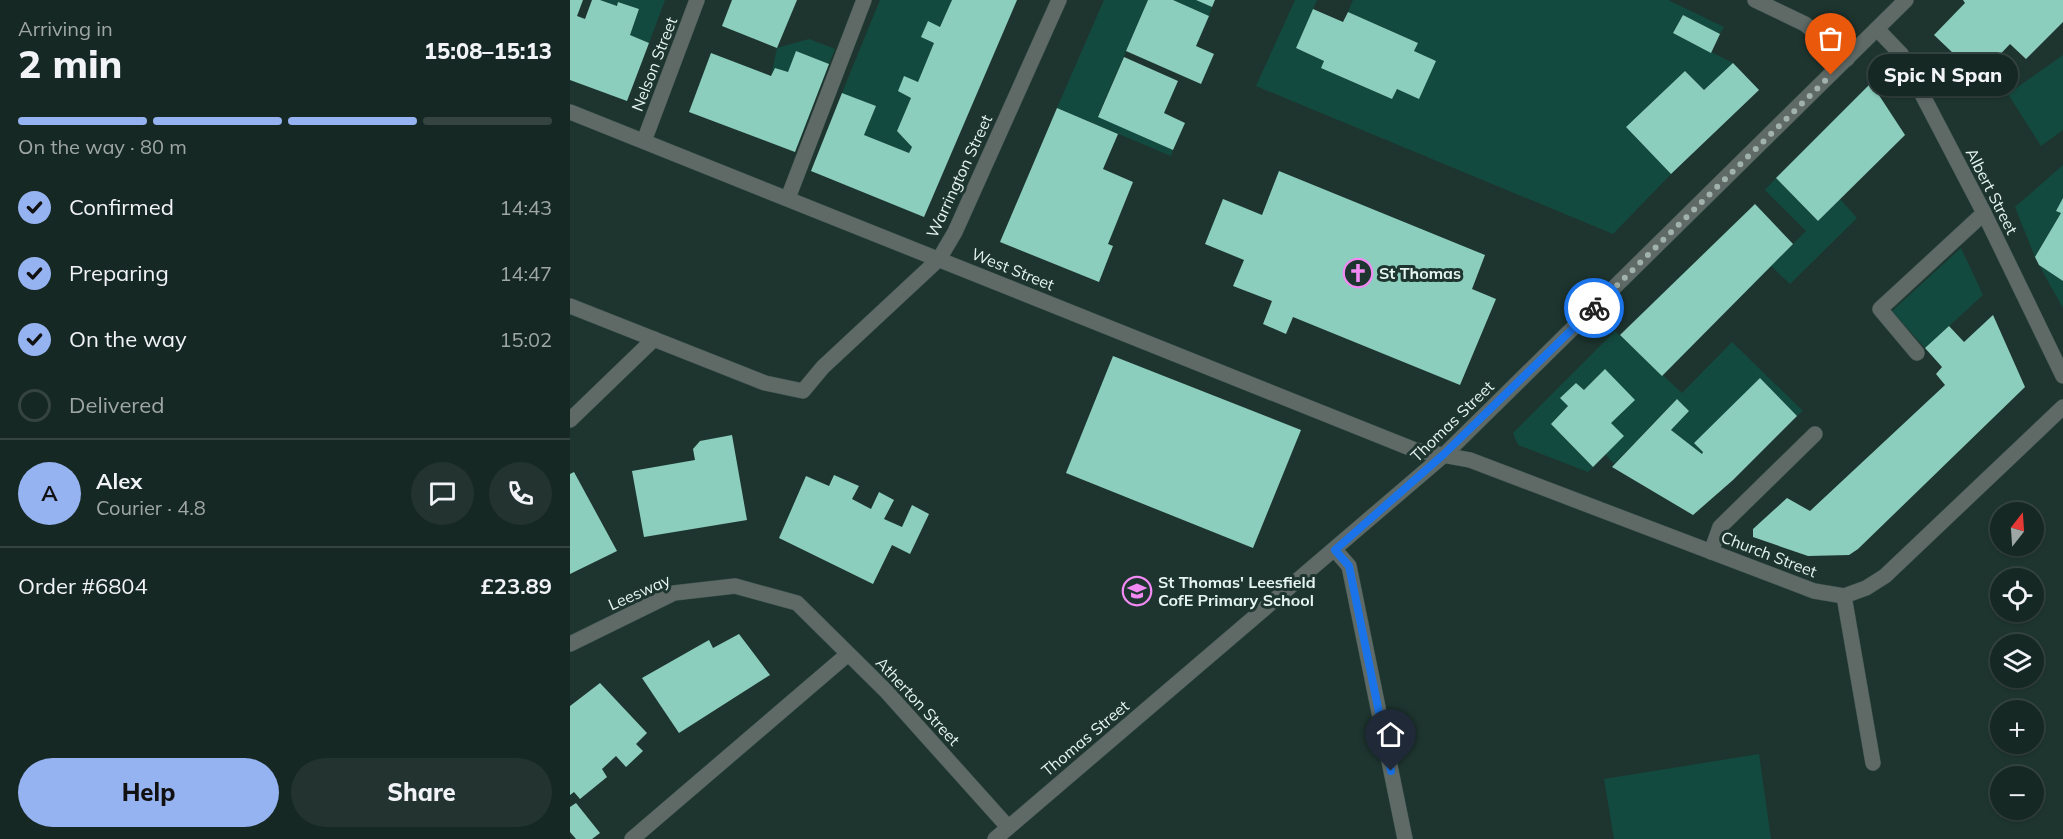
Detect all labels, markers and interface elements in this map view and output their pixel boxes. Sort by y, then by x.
pin [1805,13,1856,75]
street label: Nelson Street [627,14,681,114]
text: Arriving in [18,16,113,41]
icon: bag [1814,22,1847,55]
text: 15:08–15:13 [424,37,552,65]
text: 2 min [18,39,123,88]
callout: Spic N Span [1867,54,2017,96]
text: Spic N Span [1884,62,2002,87]
street label: Warrington Street [922,111,996,241]
text: On the way · 80 m [18,134,187,159]
street label: Albert Street [1962,145,2022,238]
icon: check [18,191,51,224]
text: Confirmed [69,193,174,221]
text: 14:43 [499,195,552,220]
street label: West Street [969,243,1058,295]
icon: check [18,257,51,290]
church icon: St Thomas [1342,257,1374,289]
text: Preparing [69,259,169,287]
text: 14:47 [499,261,552,286]
place label: St Thomas [1379,263,1461,283]
courier [1564,278,1624,338]
icon: bike [1578,292,1611,325]
icon: check [18,323,51,356]
text: On the way [69,325,187,353]
text: 15:02 [499,327,552,352]
street label: Thomas Street [1406,376,1498,466]
text: Delivered [69,391,164,419]
button: chat [411,462,474,525]
button: phone [489,462,552,525]
text: Alex [96,467,142,495]
text: A [41,479,58,507]
text: Courier · 4.8 [96,495,206,520]
north arrow [1990,502,2044,556]
map controls [1990,502,2044,820]
street label: Church Street [1718,527,1820,582]
button: locate [1990,568,2044,622]
street label: Leesway [605,569,673,614]
text: Order #6804 [18,572,148,600]
text: £23.89 [481,572,552,600]
place label: St Thomas' Leesfield CofE Primary School [1158,572,1316,610]
school or university icon: St Thomas' Leesfield CofE Primary School [1121,575,1153,607]
button: layers [1990,634,2044,688]
street label: Atherton Street [872,653,964,750]
street label: Thomas Street [1037,695,1133,780]
button: + [1990,700,2044,754]
pin [1365,709,1416,771]
icon: home [1374,718,1407,751]
button: Help [18,758,279,827]
button: Share [291,758,552,827]
button: − [1990,766,2044,820]

